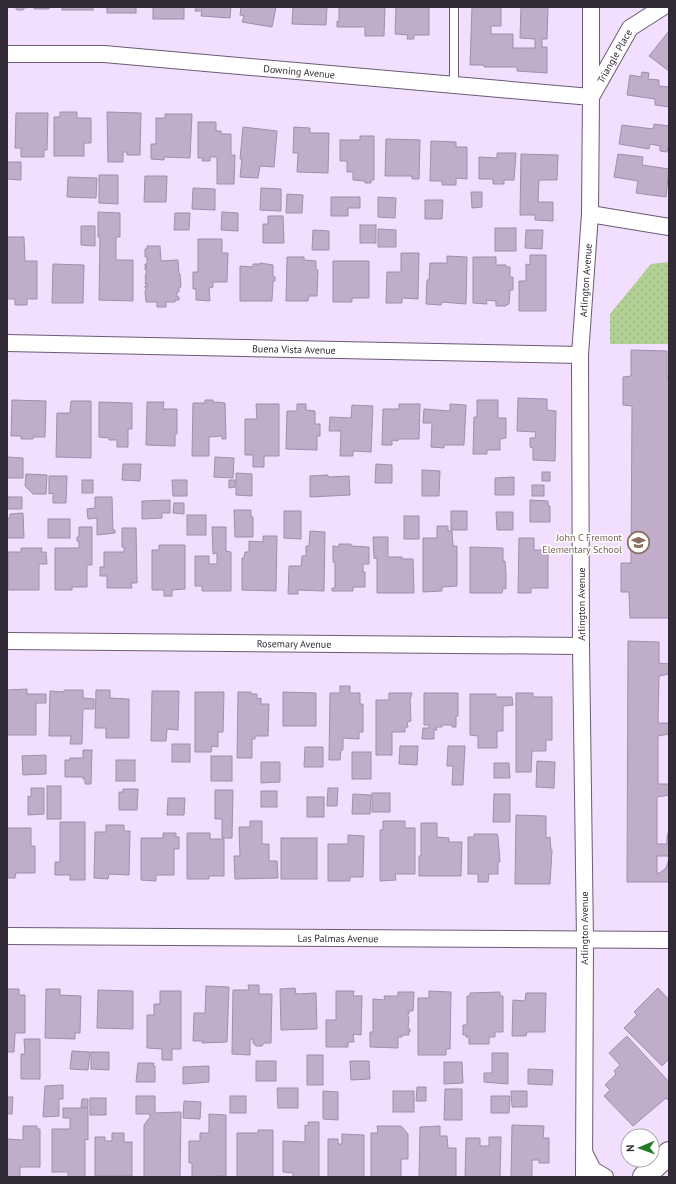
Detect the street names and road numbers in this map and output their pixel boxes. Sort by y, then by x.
street label: Triangle Place [594,27,635,85]
street label: Downing Avenue [263,62,336,81]
street label: Arlington Avenue [576,243,594,317]
street label: Buena Vista Avenue [252,342,336,356]
street label: Arlington Avenue [575,567,588,641]
street label: Rosemary Avenue [257,637,331,650]
street label: Arlington Avenue [578,891,591,965]
street label: Las Palmas Avenue [297,931,379,945]

